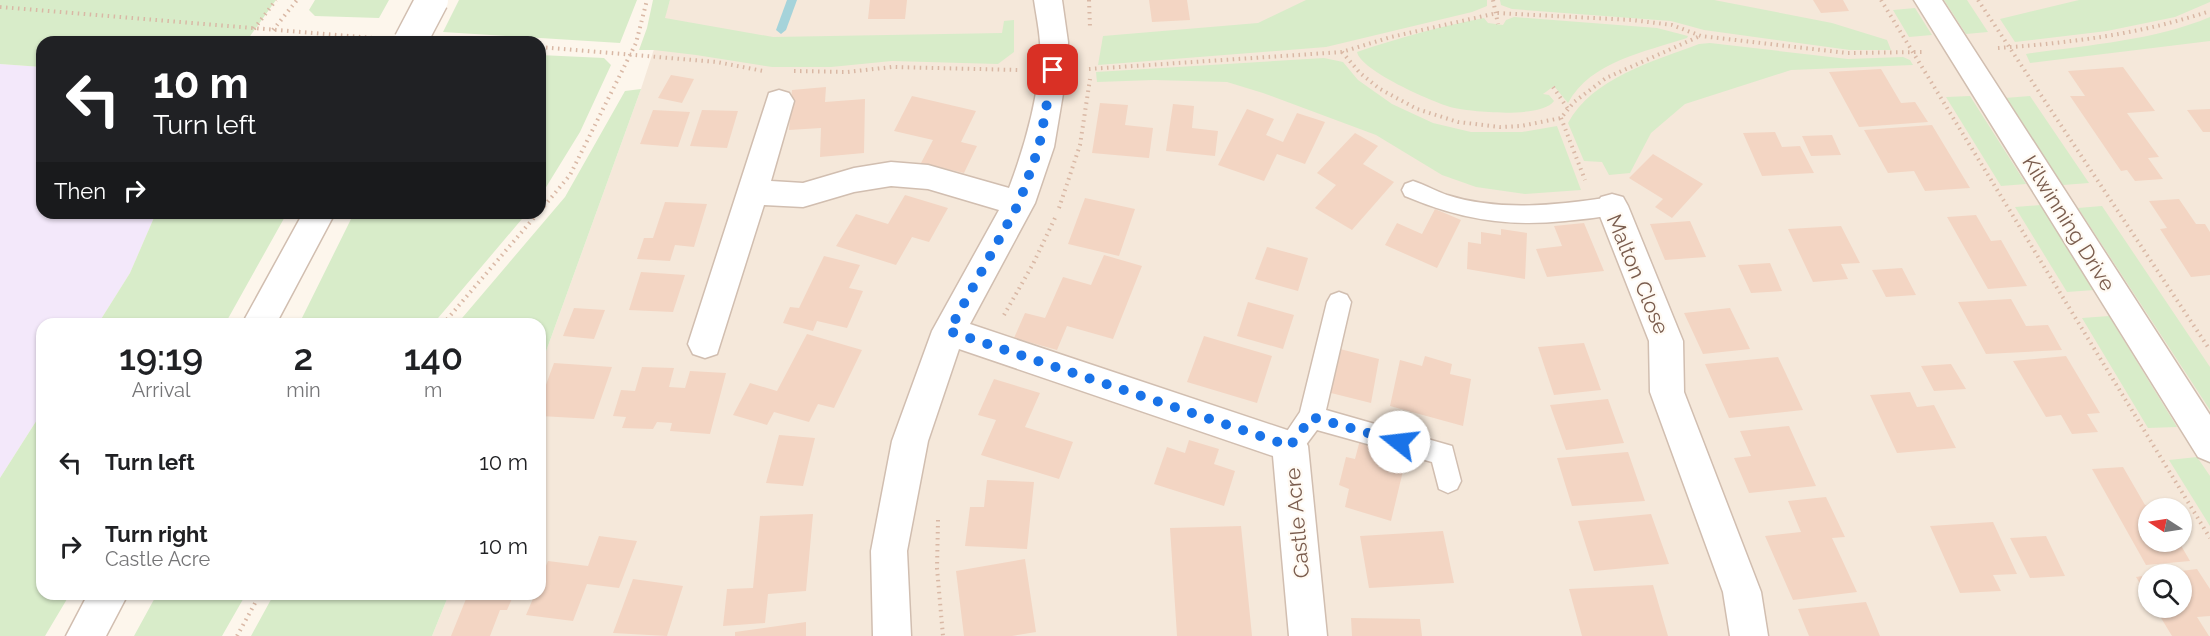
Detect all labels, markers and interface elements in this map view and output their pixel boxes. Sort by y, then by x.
pin [1027,44,1078,95]
icon: arrive [1036,53,1069,86]
text: 10 m [153,59,249,108]
icon: left [54,60,132,138]
text: Turn left [153,109,256,140]
street label: Kilwinning Drive [2017,151,2121,295]
icon: right [118,174,151,207]
text: Then [54,178,106,204]
street label: Malton Close [1602,210,1674,338]
text: 19:19 [119,336,203,378]
text: 2 [294,336,313,378]
text: 140 [404,336,463,378]
text: Arrival [132,378,190,402]
text: min [286,378,321,402]
text: m [424,378,443,402]
position arrow [1367,410,1431,474]
icon: left [54,446,87,479]
text: Turn left [105,449,195,475]
text: 10 m [479,449,528,475]
street label: Castle Acre [1280,467,1314,579]
north arrow [2138,498,2192,552]
map controls [2138,498,2192,618]
text: Turn right [105,521,208,547]
icon: right [54,530,87,563]
text: 10 m [479,533,528,559]
text: Castle Acre [105,547,210,571]
button: search [2138,564,2192,618]

